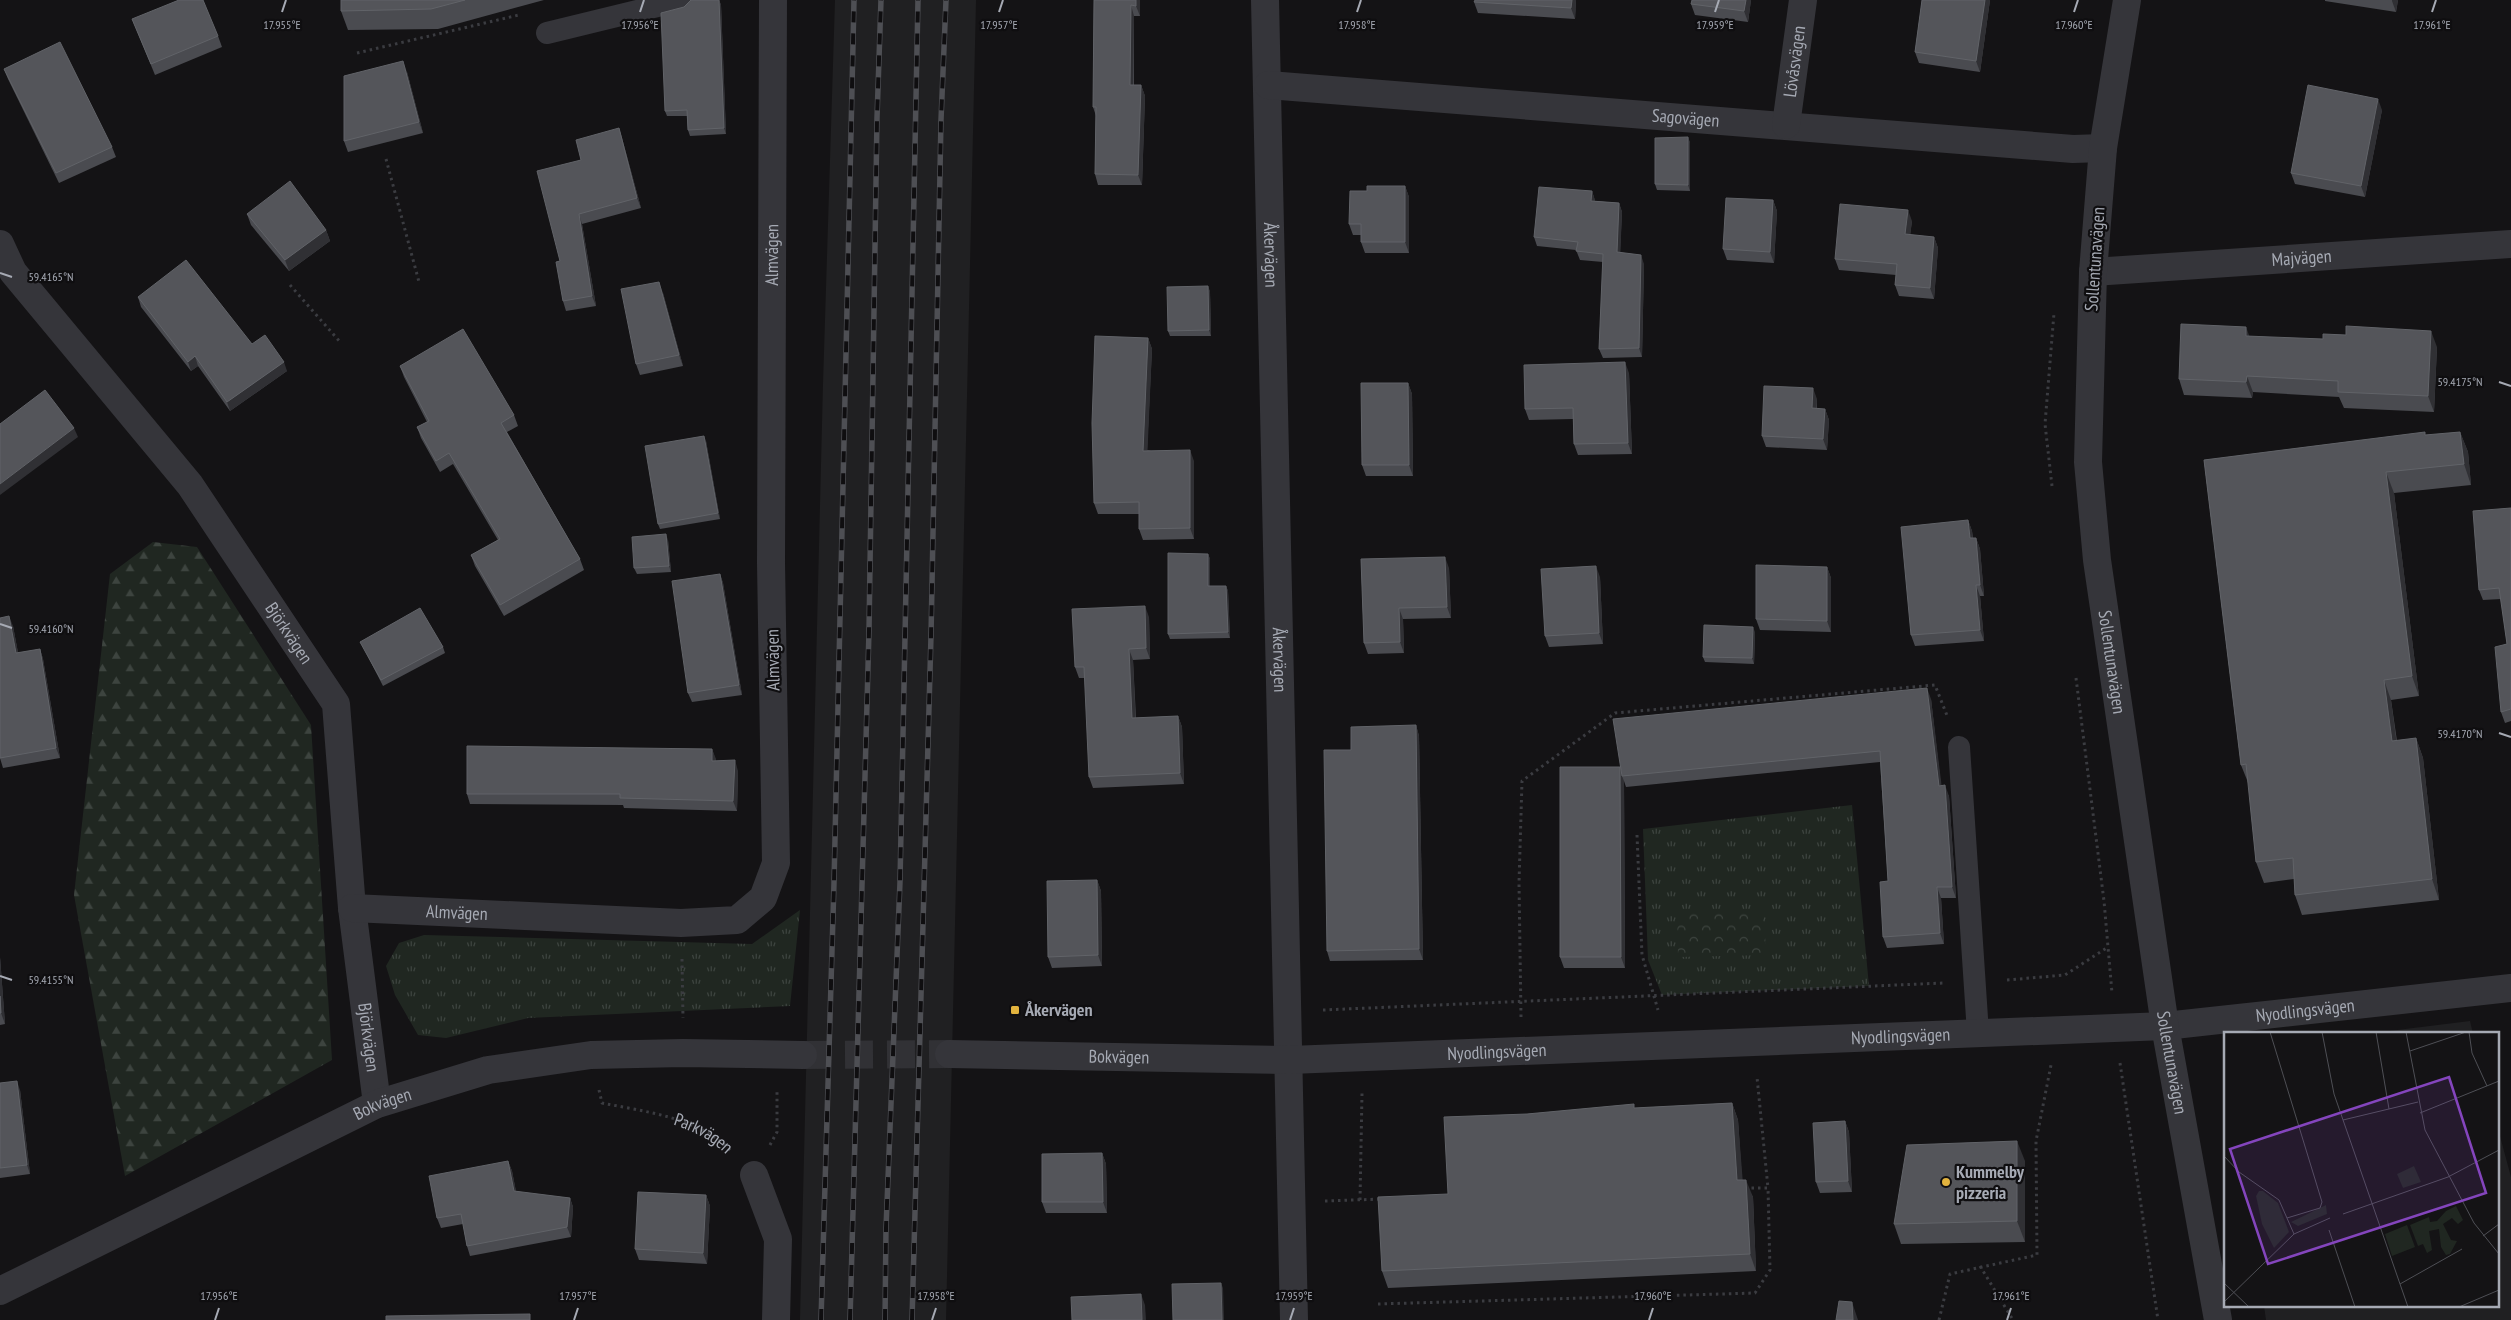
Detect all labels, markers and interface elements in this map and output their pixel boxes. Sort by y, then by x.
text: 17.955°E [263,17,301,32]
text: 17.956°E [621,17,659,32]
text: 17.957°E [980,17,1018,32]
text: 17.958°E [1338,17,1376,32]
text: 17.959°E [1696,17,1734,32]
text: 17.960°E [2055,17,2093,32]
text: 17.961°E [2413,17,2451,32]
street label: Lövåsvägen [1778,24,1810,99]
street label: Sagovägen [1651,104,1720,132]
street label: Sollentunavägen [2079,206,2110,312]
street label: Åkervägen [1259,222,1283,288]
street label: Almvägen [760,224,783,286]
street label: Majvägen [2271,244,2332,271]
text: 59.4165°N [28,269,74,284]
text: 59.4175°N [2437,374,2483,389]
street label: Björkvägen [260,598,318,668]
street label: Sollentunavägen [2093,609,2131,715]
text: 59.4160°N [28,621,74,636]
street label: Åkervägen [1268,627,1292,693]
street label: Almvägen [760,629,785,691]
text: 59.4170°N [2437,726,2483,741]
street label: Almvägen [426,899,488,925]
text: 59.4155°N [28,972,74,987]
street label: Nyodlingsvägen [2255,993,2356,1027]
place label: Åkervägen [1024,998,1093,1021]
street label: Björkvägen [353,1001,385,1073]
marker: Åkervägen [1009,1004,1021,1016]
street label: Sollentunavägen [2152,1009,2193,1116]
street label: Nyodlingsvägen [1850,1022,1951,1049]
inset map [2224,1032,2498,1308]
street label: Nyodlingsvägen [1447,1038,1547,1065]
street label: Bokvägen [1089,1044,1149,1069]
street label: Bokvägen [349,1082,414,1125]
street label: Parkvägen [671,1107,738,1158]
place label: Kummelby pizzeria [1956,1160,2025,1204]
marker: Kummelby pizzeria [1940,1176,1952,1188]
text: 17.956°E [200,1288,238,1303]
text: 17.957°E [559,1288,597,1303]
text: 17.958°E [917,1288,955,1303]
text: 17.959°E [1275,1288,1313,1303]
text: 17.960°E [1634,1288,1672,1303]
text: 17.961°E [1992,1288,2030,1303]

